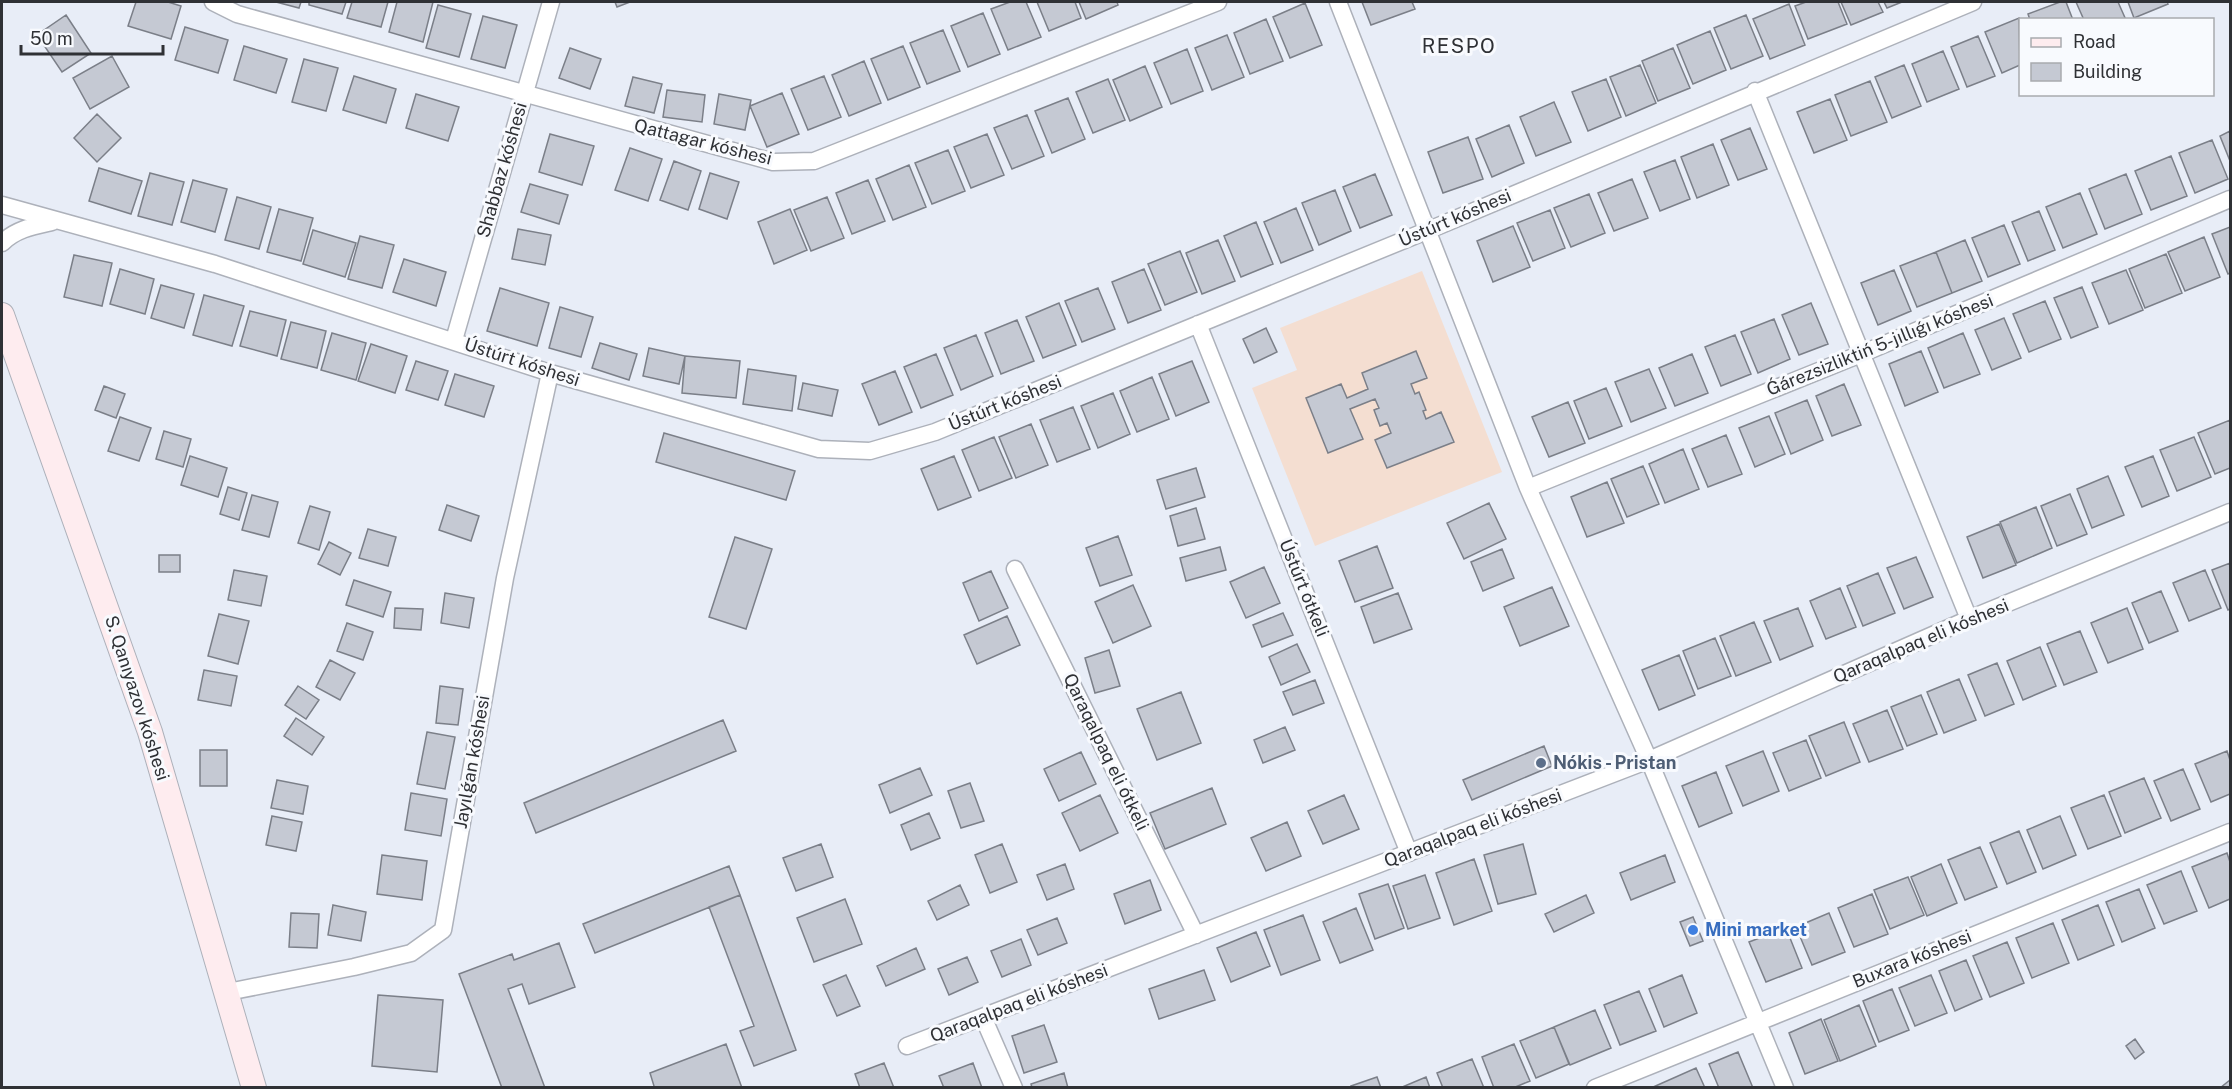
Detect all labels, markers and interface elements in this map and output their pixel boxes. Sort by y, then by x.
scale bar [21,18,164,56]
legend [2019,18,2214,96]
text: 50 m [30,28,73,49]
text: Road [2073,31,2116,52]
district label: RESPO [1422,34,1496,58]
text: Building [2073,61,2142,82]
street label: Shabbaz kóshesi [472,100,531,240]
street label: Qattagar kóshesi [632,114,774,169]
street label: Ústúrt kóshesi [1395,183,1514,251]
street label: Ǵárezsizliktiń 5-jıllıǵı kóshesi [1763,289,1996,400]
street label: Ústúrt kóshesi [462,332,583,390]
street label: Ústúrt kóshesi [945,369,1064,435]
street label: Ústúrt ótkeli [1275,536,1334,640]
street label: Qaraqalpaq eli kóshesi [1830,594,2012,687]
street label: S. Qanıyazov kóshesi [101,613,174,783]
street label: Qaraqalpaq eli ótkeli [1059,670,1154,834]
street label: Jayılǵan kóshesi [449,694,494,830]
place label: Nókis - Pristan [1553,752,1676,773]
marker: Nókis - Pristan [1534,756,1548,770]
street label: Qaraqalpaq eli kóshesi [1381,784,1565,871]
place label: Mini market [1705,919,1807,940]
marker: Mini market [1686,923,1700,937]
street label: Buxara kóshesi [1849,925,1974,992]
street label: Qaraqalpaq eli kóshesi [927,959,1111,1046]

